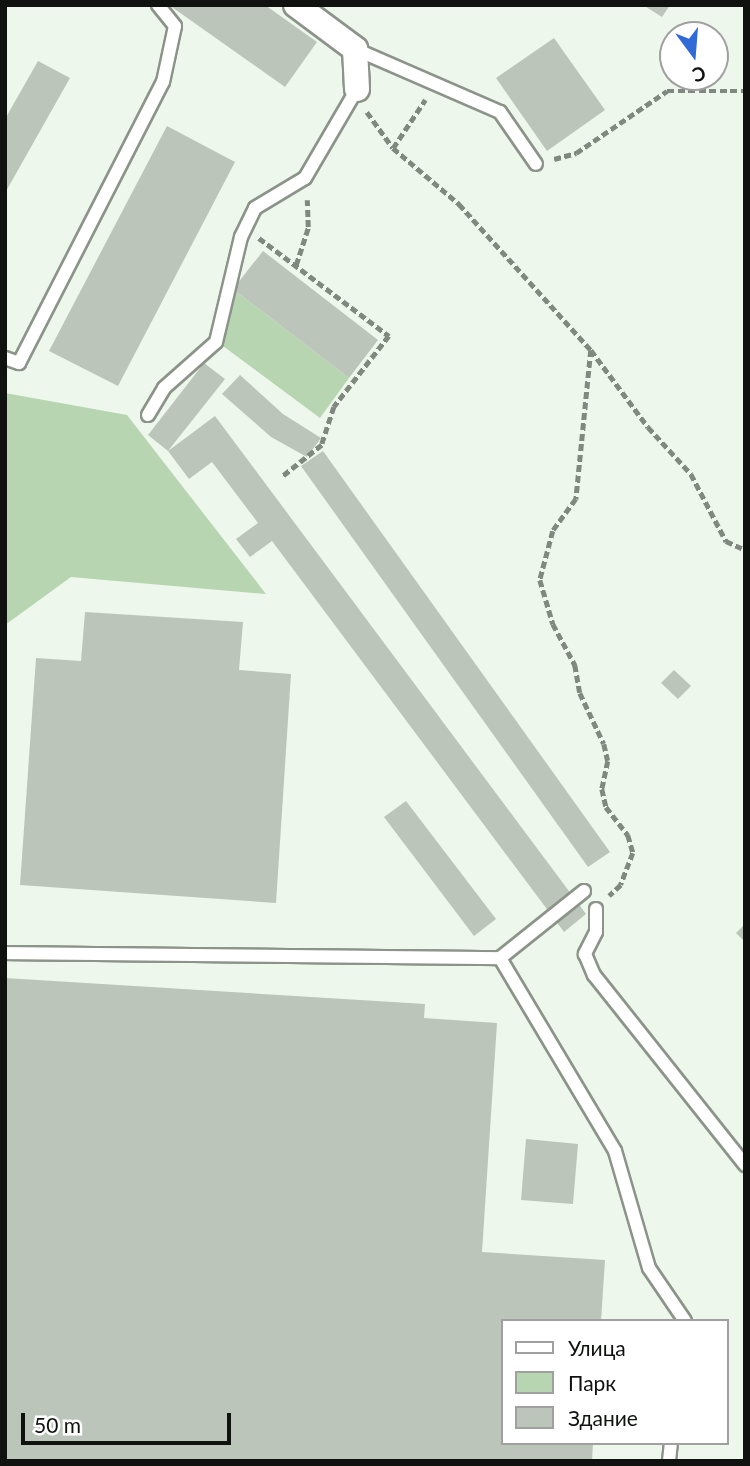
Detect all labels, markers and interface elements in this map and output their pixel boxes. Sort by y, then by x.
north arrow [659,21,729,91]
text: С [690,62,709,88]
legend [502,1319,729,1445]
text: Улица [568,1335,626,1360]
text: Парк [568,1370,616,1395]
scale bar [24,1400,234,1444]
text: Здание [568,1405,638,1430]
text: 50 m [34,1412,81,1437]

